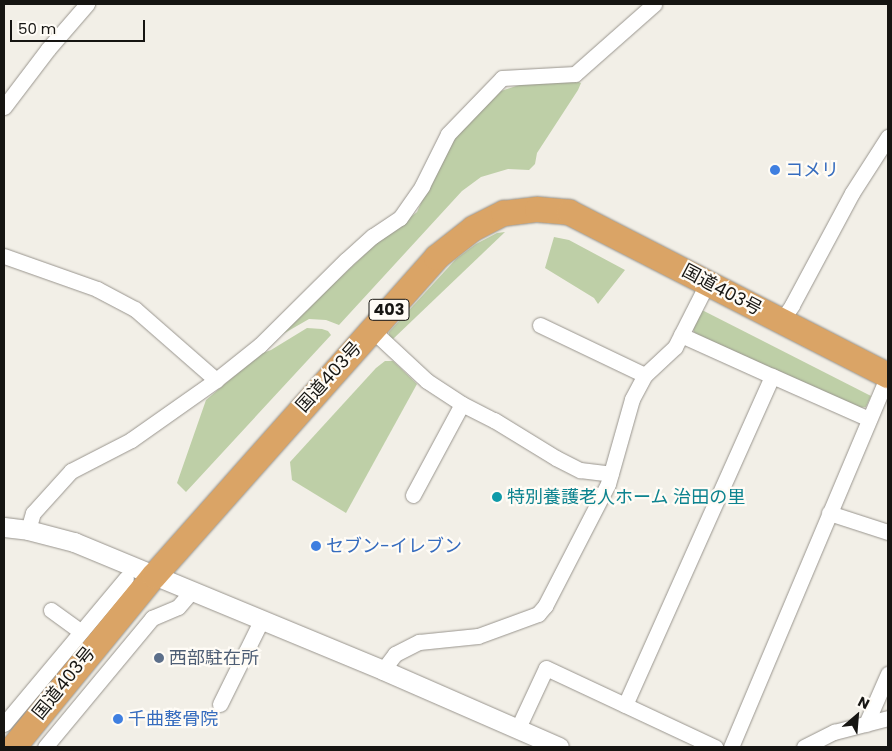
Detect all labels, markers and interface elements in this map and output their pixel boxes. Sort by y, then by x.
scale bar [12,10,148,42]
text: 50 m [18,18,56,39]
place label: コメリ [785,159,839,181]
marker: コメリ [769,164,781,176]
street label: 国道403号 [678,260,766,320]
road number: 403 [368,296,410,324]
street label: 国道403号 [292,337,366,417]
place label: 特別養護老人ホーム 治田の里 [507,486,746,508]
marker: 特別養護老人ホーム 治田の里 [491,491,503,503]
place label: セブン-イレブン [326,535,462,557]
marker: セブン-イレブン [310,540,322,552]
street label: 国道403号 [28,642,100,724]
place label: 西部駐在所 [169,647,259,669]
marker: 西部駐在所 [153,652,165,664]
north arrow [832,691,882,741]
text: N [855,691,873,714]
place label: 千曲整骨院 [128,708,218,730]
marker: 千曲整骨院 [112,713,124,725]

